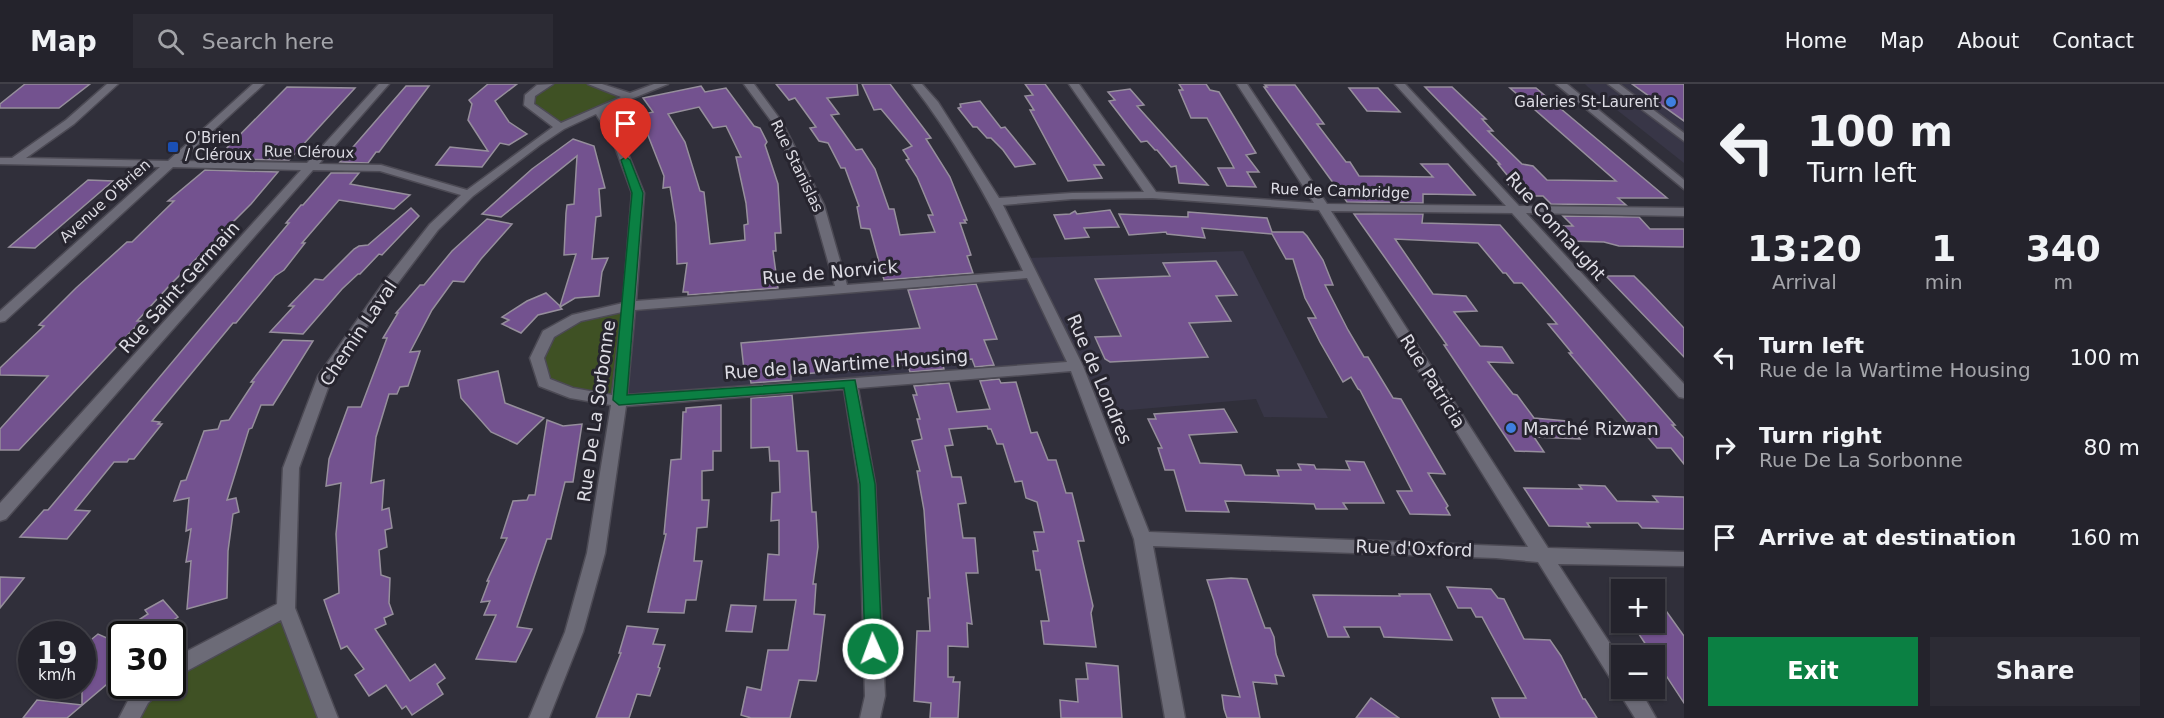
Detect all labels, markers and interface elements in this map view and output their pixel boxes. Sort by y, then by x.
search box [133,14,553,68]
text: Map [30,25,97,58]
icon: search [154,25,187,58]
text: Search here [202,29,334,54]
text: Home [1785,29,1847,53]
text: Map [1880,29,1924,53]
text: About [1957,29,2019,53]
text: Contact [2052,29,2134,53]
place label: Galeries St-Laurent [1514,93,1659,111]
marker: Galeries St-Laurent [1664,95,1678,109]
pin [600,98,651,160]
icon: arrive [609,107,642,140]
text: 100 m [1807,107,1953,156]
icon: left [1708,108,1786,186]
street label: Rue Stanislas [767,117,827,215]
place label: O'Brien / Cléroux [185,129,252,164]
marker: O'Brien / Cléroux [166,140,180,154]
street label: Rue Cléroux [264,142,355,162]
street label: Avenue O'Brien [56,156,154,246]
text: Turn left [1807,157,1917,188]
street label: Rue Connaught [1502,167,1610,285]
street label: Rue de Cambridge [1270,180,1410,202]
street label: Rue Saint-Germain [114,217,244,357]
text: 13:20 [1747,228,1862,269]
text: 1 [1931,228,1956,269]
text: 340 [2026,228,2101,269]
street label: Rue de Norvick [761,256,899,288]
text: Arrival [1772,270,1837,294]
text: min [1925,270,1963,294]
text: m [2054,270,2073,294]
street label: Chemin Laval [315,276,401,390]
street label: Rue de Londres [1063,311,1137,447]
street label: Rue De La Sorbonne [573,319,619,503]
street label: Rue Patricia [1396,330,1470,432]
text: Turn left [1759,333,1864,358]
icon: left [1708,341,1741,374]
street label: Rue de la Wartime Housing [723,345,969,383]
text: 100 m [2070,345,2140,370]
text: Rue de la Wartime Housing [1759,358,2031,382]
place label: Marché Rizwan [1523,418,1659,439]
marker: Marché Rizwan [1504,421,1518,435]
text: Turn right [1759,423,1882,448]
icon: right [1708,431,1741,464]
text: 80 m [2084,435,2140,460]
text: Rue De La Sorbonne [1759,448,1963,472]
icon: arrive [1708,521,1741,554]
text: Arrive at destination [1759,525,2016,550]
text: 160 m [2070,525,2140,550]
street label: Rue d'Oxford [1355,535,1473,561]
map controls [1611,579,1665,699]
button: + [1611,579,1665,633]
position arrow [841,617,905,681]
speed limit sign: 30 [108,621,186,699]
text: 19 [36,635,78,670]
button: Exit [1708,637,1918,706]
button: Share [1930,637,2140,706]
button: − [1611,645,1665,699]
text: km/h [38,666,76,684]

